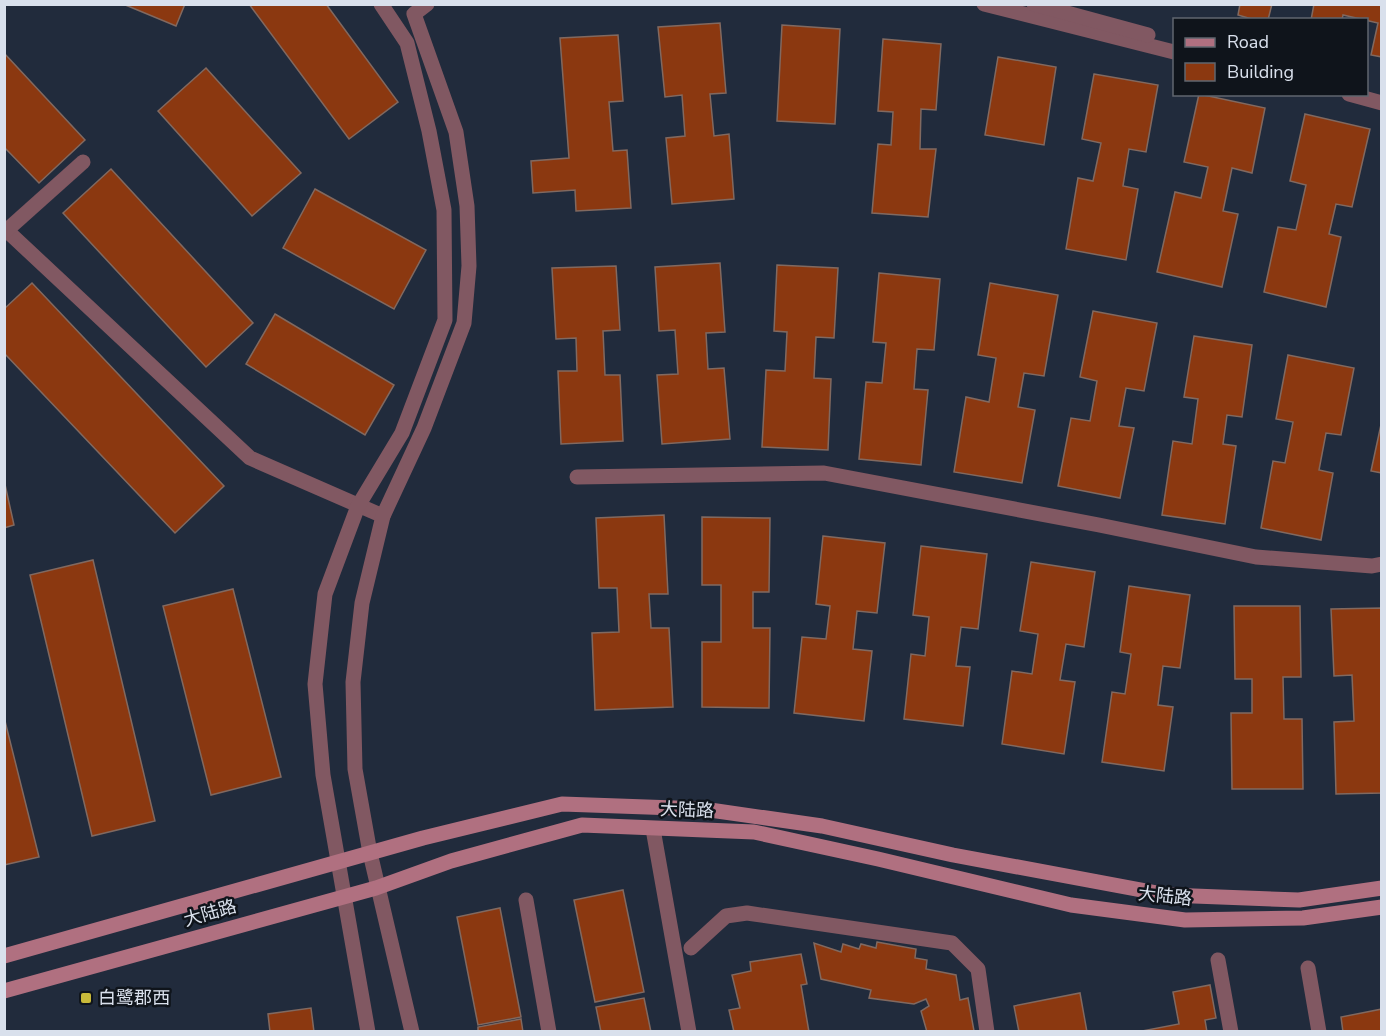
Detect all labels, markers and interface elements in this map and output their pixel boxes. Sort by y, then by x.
legend [1173,18,1368,96]
text: Road [1227,30,1269,54]
text: Building [1227,60,1294,84]
street label: 大陆路 [660,797,714,823]
street label: 大陆路 [1137,881,1193,911]
street label: 大陆路 [181,894,239,932]
place label: 白鹭郡西 [98,986,170,1010]
marker: 白鹭郡西 [79,991,93,1005]

